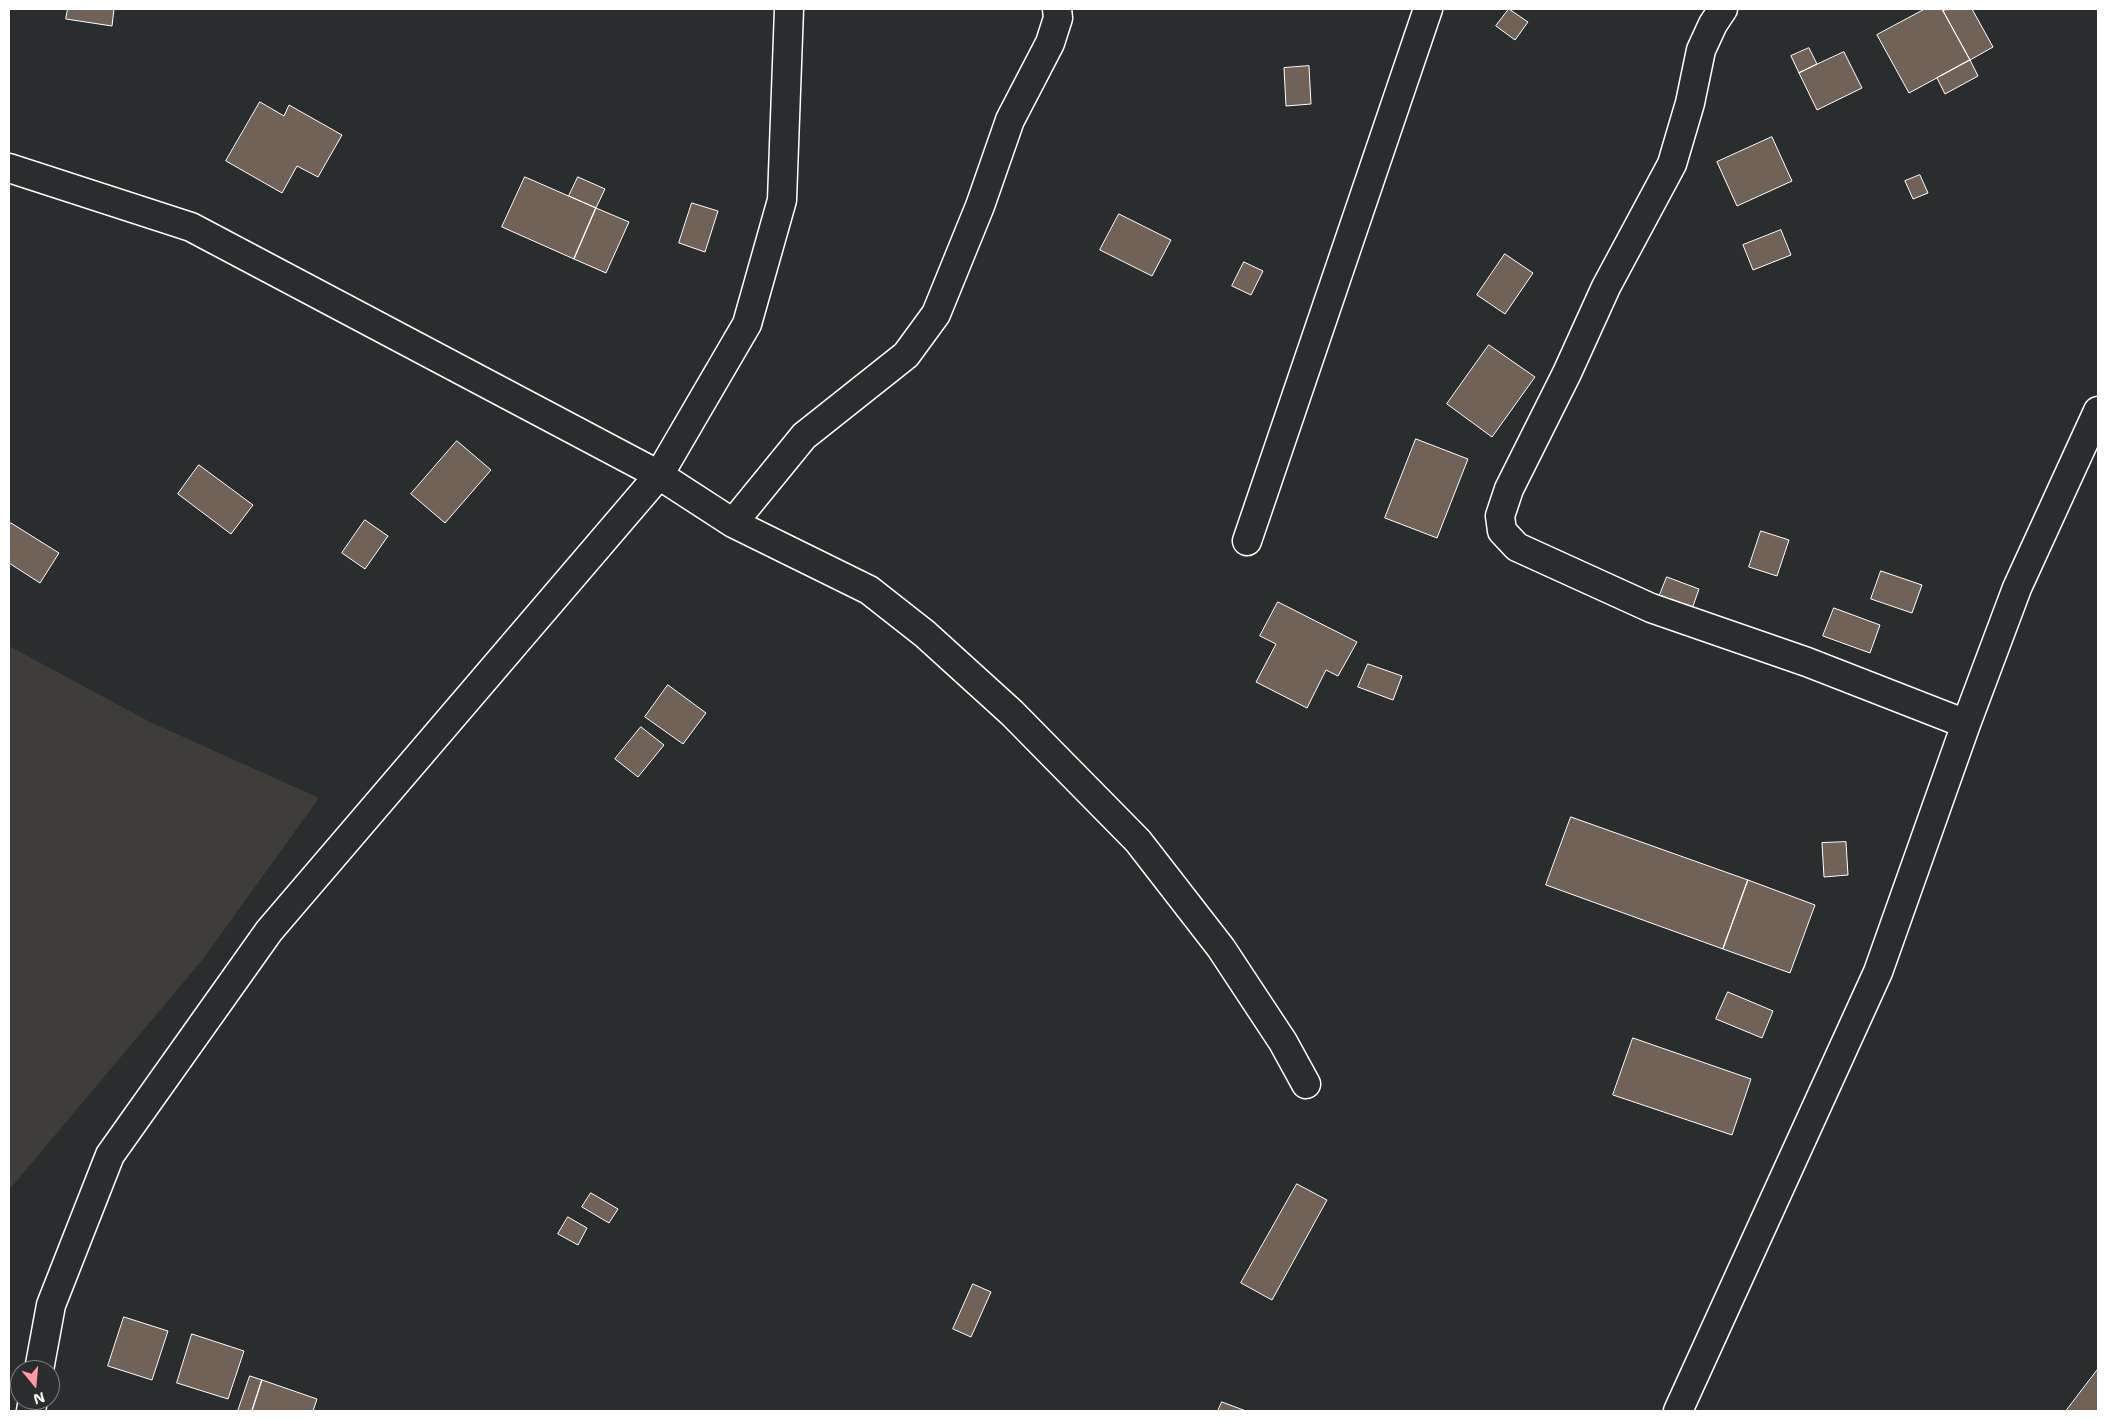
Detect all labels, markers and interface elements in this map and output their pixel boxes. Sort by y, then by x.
north arrow [10,1360,60,1410]
text: N [31,1388,47,1409]

